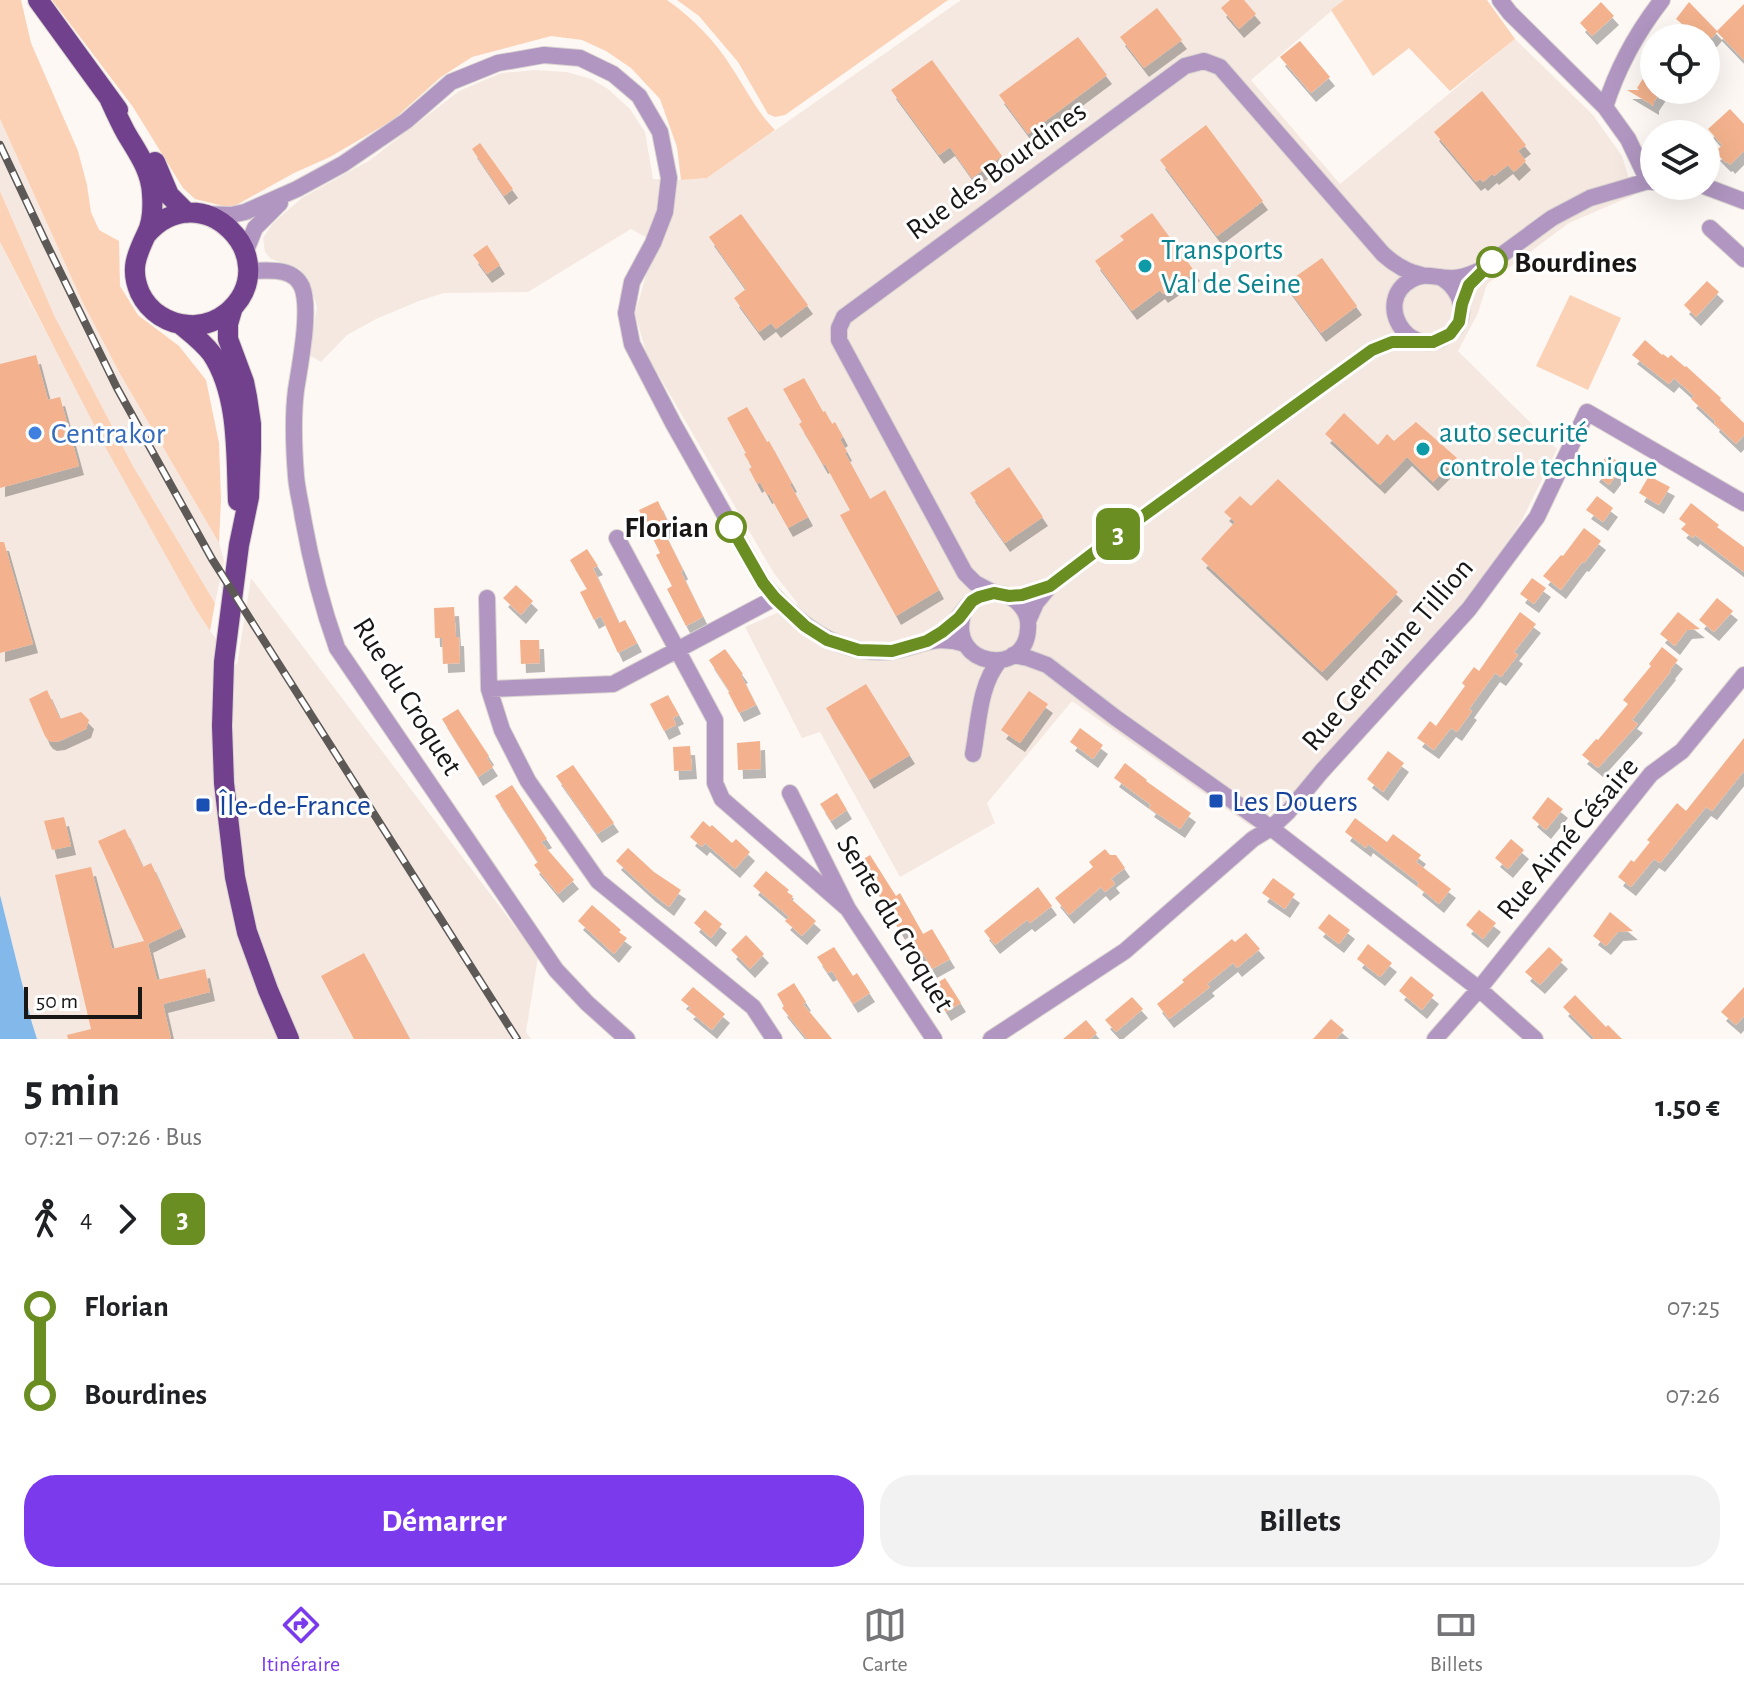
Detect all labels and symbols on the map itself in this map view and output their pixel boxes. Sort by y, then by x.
street label: Rue des Bourdines [901,96,1092,246]
place label: Transports Val de Seine [1161,235,1301,299]
marker: Bourdines [1477,247,1507,277]
place label: Bourdines [1514,248,1637,278]
marker: Transports Val de Seine [1136,257,1154,275]
place label: auto securité controle technique [1439,418,1658,482]
place label: Centrakor [51,419,166,449]
marker: Centrakor [26,424,44,442]
marker: auto securité controle technique [1414,440,1432,458]
line badge: 3 [1092,508,1144,560]
marker: Florian [716,512,746,542]
place label: Florian [624,513,709,543]
street label: Rue Germaine Tillion [1296,553,1479,757]
street label: Rue du Croquet [347,613,468,781]
street label: Rue Aimé Césaire [1491,752,1644,926]
place label: Les Douers [1232,787,1358,817]
place label: Île-de-France [219,789,371,821]
marker: Les Douers [1207,792,1225,810]
marker: Île-de-France [194,796,212,814]
street label: Sente du Croquet [831,830,960,1017]
scale bar [24,983,142,1019]

